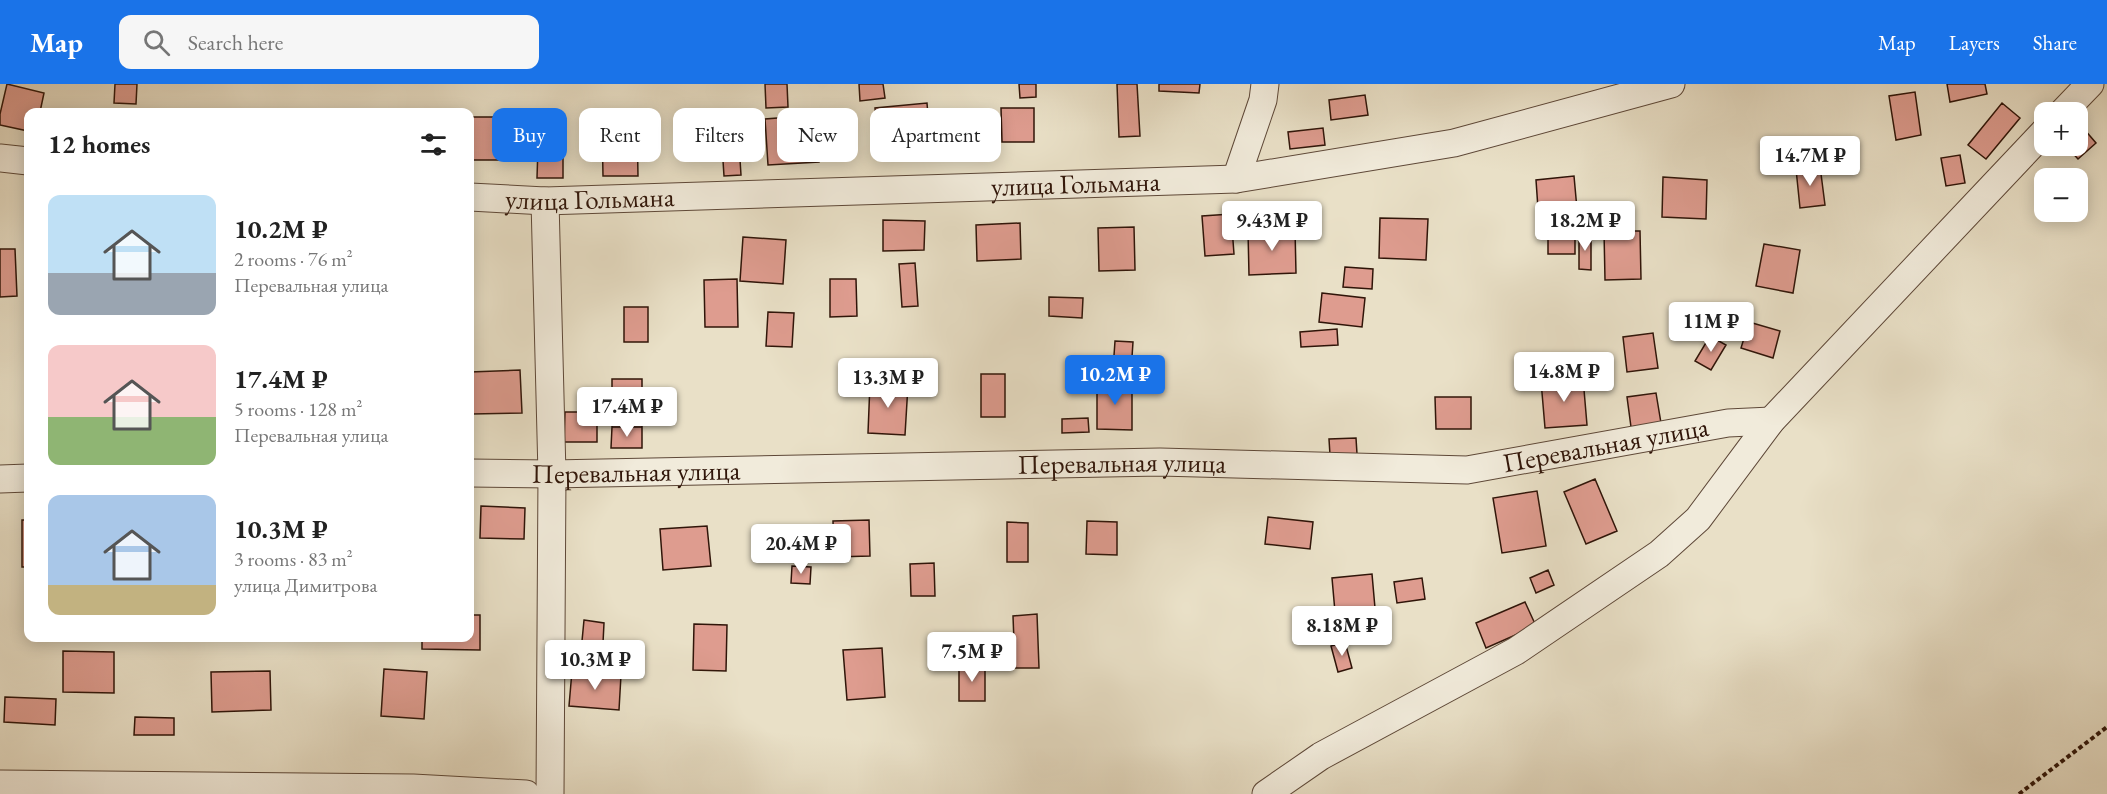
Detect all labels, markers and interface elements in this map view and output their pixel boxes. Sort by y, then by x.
search box [119,15,539,69]
text: Map [30,24,83,60]
icon: search [140,26,173,59]
text: Search here [188,28,283,57]
text: Map [1878,29,1916,56]
text: Layers [1949,29,2000,56]
text: Share [2033,29,2077,56]
map controls [2034,102,2088,222]
button: + [2034,102,2088,156]
chip: Buy [492,108,567,162]
chip: Rent [579,108,661,162]
chip: Filters [673,108,765,162]
chip: New [777,108,858,162]
chip: Apartment [870,108,1001,162]
text: 12 homes [48,127,150,161]
icon: filters [417,128,450,161]
pin: 14.7M ₽ [1755,136,1865,187]
text: 14.7M ₽ [1774,142,1846,168]
street label: улица Гольмана [991,163,1161,204]
button: − [2034,168,2088,222]
street label: улица Гольмана [504,179,675,218]
pin: 9.43M ₽ [1217,201,1327,252]
pin: 18.2M ₽ [1530,201,1640,252]
text: 9.43M ₽ [1236,207,1308,233]
text: 18.2M ₽ [1549,207,1621,233]
text: 10.2M ₽ [234,212,328,246]
icon: home [96,219,168,291]
text: 2 rooms · 76 m² [234,246,353,272]
text: Перевальная улица [234,272,388,298]
pin: 11M ₽ [1669,302,1753,353]
text: 11M ₽ [1683,308,1739,334]
pin: 14.8M ₽ [1509,352,1619,403]
pin: 10.2M ₽ [1060,355,1170,406]
pin: 13.3M ₽ [833,358,943,409]
text: 14.8M ₽ [1528,358,1600,384]
text: 10.2M ₽ [1079,361,1151,387]
text: 17.4M ₽ [234,362,328,396]
text: 13.3M ₽ [852,364,924,390]
icon: home [96,369,168,441]
pin: 17.4M ₽ [572,387,682,438]
text: 17.4M ₽ [591,393,663,419]
text: 5 rooms · 128 m² [234,396,362,422]
street label: Перевальная улица [1500,409,1711,480]
text: Перевальная улица [234,422,388,448]
street label: Перевальная улица [1017,444,1227,482]
street label: Перевальная улица [531,452,741,491]
text: 10.3M ₽ [234,512,328,546]
icon: home [96,519,168,591]
pin: 20.4M ₽ [746,524,856,575]
text: 20.4M ₽ [765,530,837,556]
text: 3 rooms · 83 m² [234,546,353,572]
text: улица Димитрова [234,572,377,598]
pin: 8.18M ₽ [1287,606,1397,657]
text: 8.18M ₽ [1306,612,1378,638]
pin: 7.5M ₽ [923,632,1021,683]
text: 7.5M ₽ [941,638,1003,664]
pin: 10.3M ₽ [540,640,650,691]
text: 10.3M ₽ [559,646,631,672]

